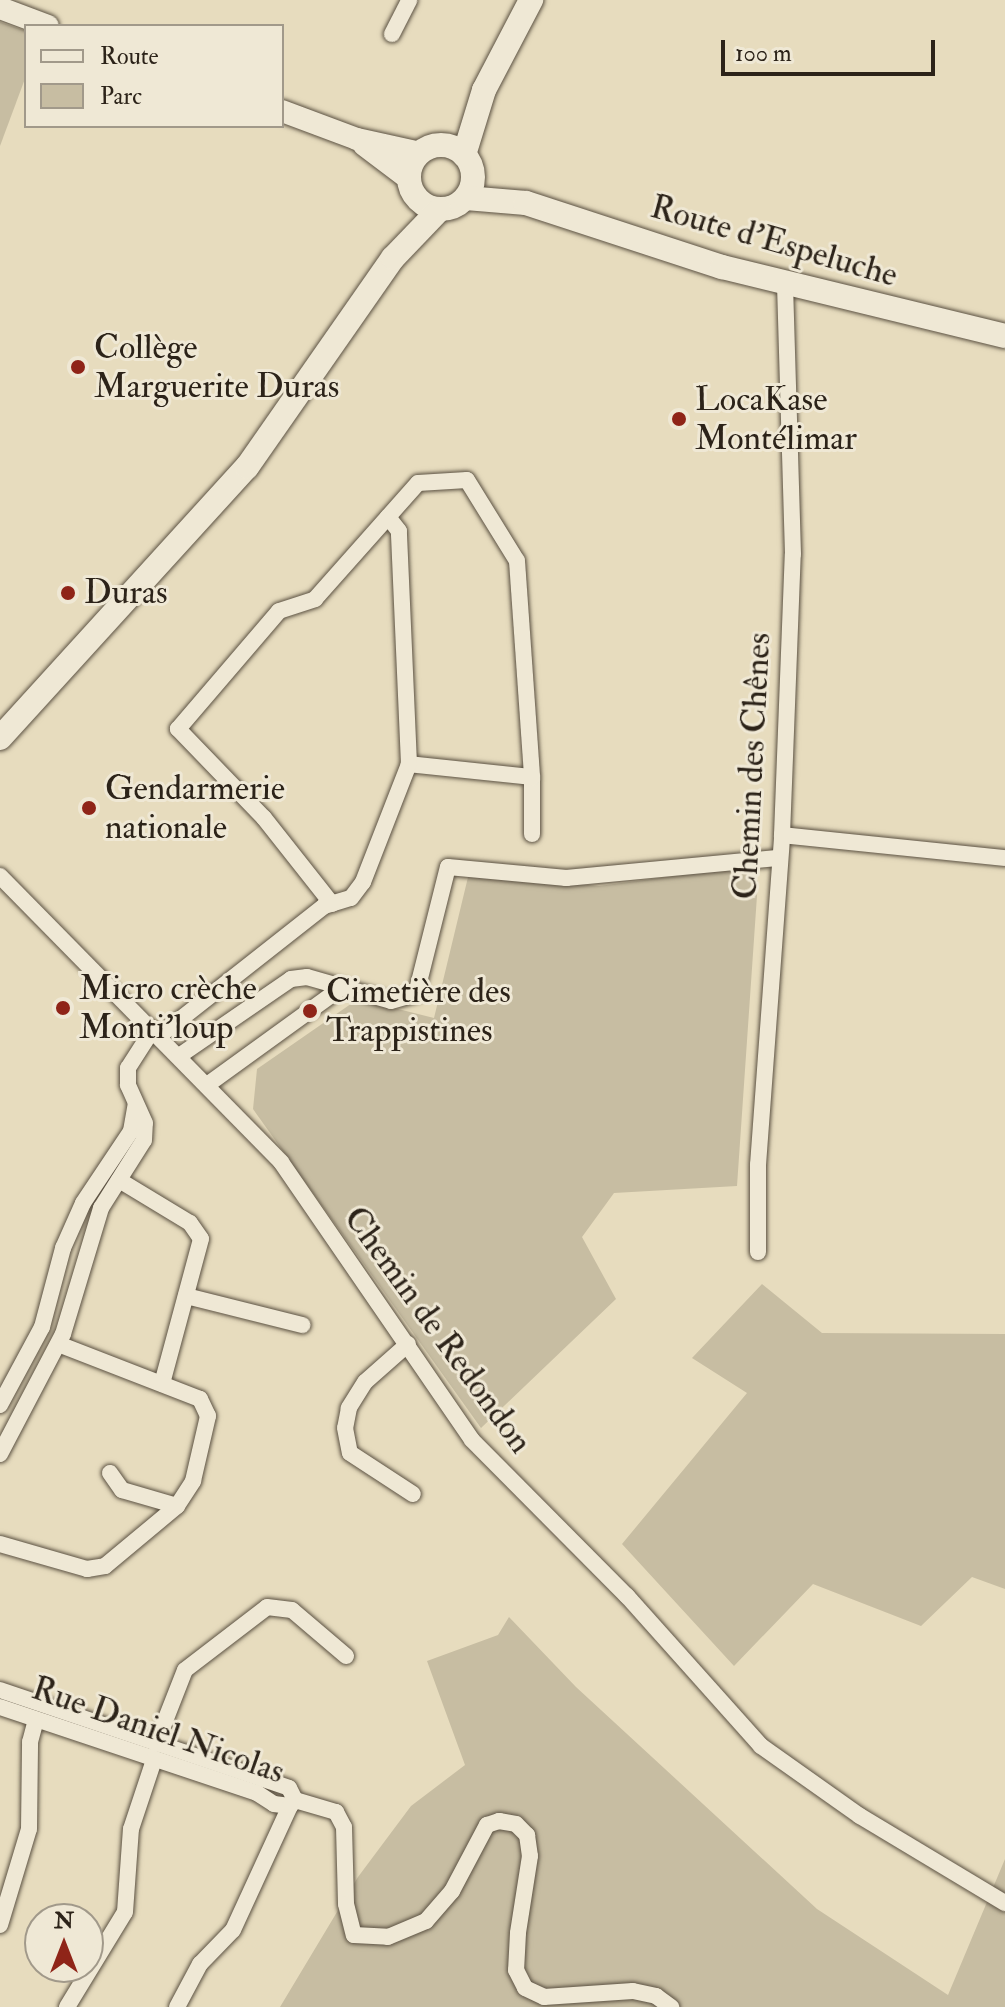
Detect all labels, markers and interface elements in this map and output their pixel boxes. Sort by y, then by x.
legend [24,24,284,128]
scale bar [725,24,939,74]
text: 100 m [735,38,792,69]
text: Route [100,41,159,72]
text: Parc [100,81,142,112]
street label: Route d'Espeluche [646,186,902,296]
place label: Collège Marguerite Duras [94,327,340,406]
marker: Collège Marguerite Duras [69,358,87,376]
place label: LocaKase Montélimar [695,379,857,458]
marker: LocaKase Montélimar [670,410,688,428]
place label: Duras [84,573,168,613]
marker: Duras [59,584,77,602]
street label: Chemin des Chênes [725,632,779,900]
place label: Gendarmerie nationale [105,768,285,848]
marker: Gendarmerie nationale [80,799,98,817]
place label: Micro crèche Monti'loup [79,968,257,1048]
place label: Cimetière des Trappistines [326,971,511,1050]
marker: Micro crèche Monti'loup [54,999,72,1017]
marker: Cimetière des Trappistines [301,1002,319,1020]
street label: Chemin de Redondon [335,1199,541,1461]
street label: Rue Daniel Nicolas [26,1668,290,1792]
north arrow [24,1903,104,1983]
text: N [54,1907,74,1935]

